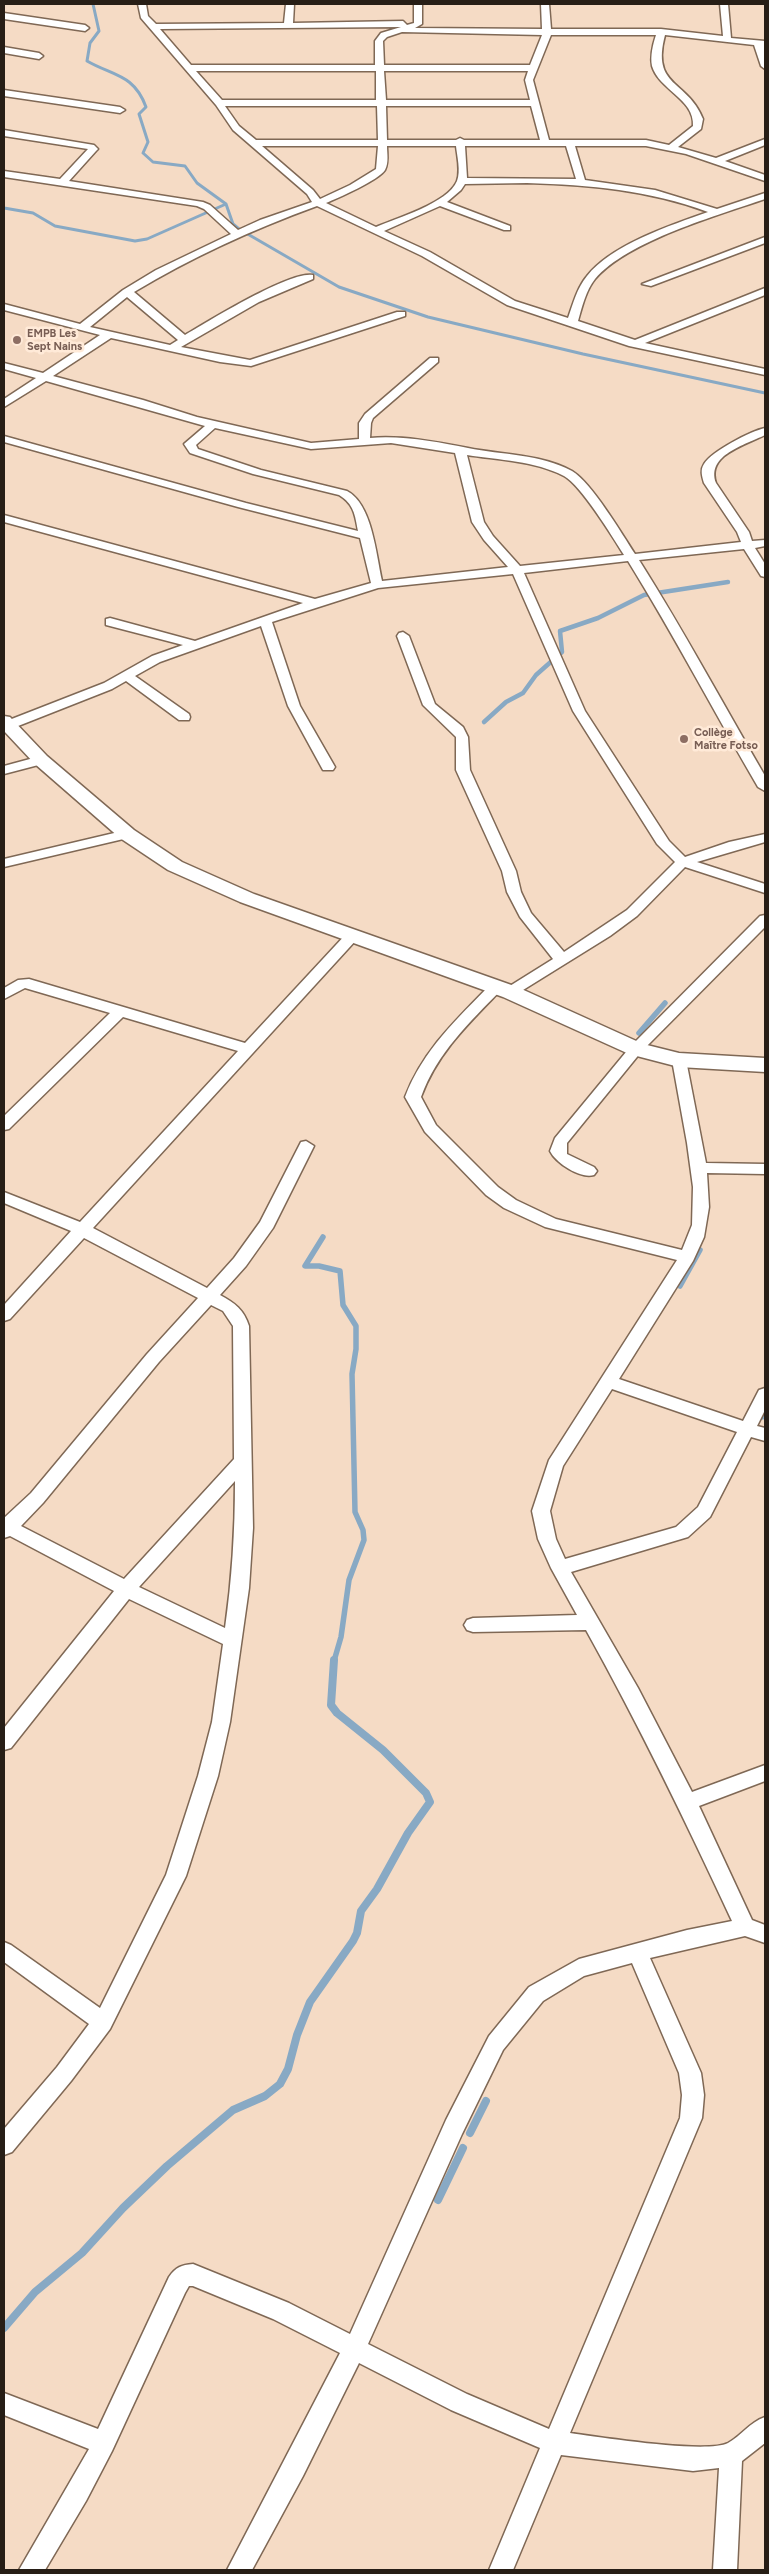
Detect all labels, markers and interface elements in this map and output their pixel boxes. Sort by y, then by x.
place label: EMPB Les Sept Nains [27,327,82,353]
marker: EMPB Les Sept Nains [11,334,23,346]
place label: Collège Maître Fotso [694,726,758,752]
marker: Collège Maître Fotso [678,733,690,745]

